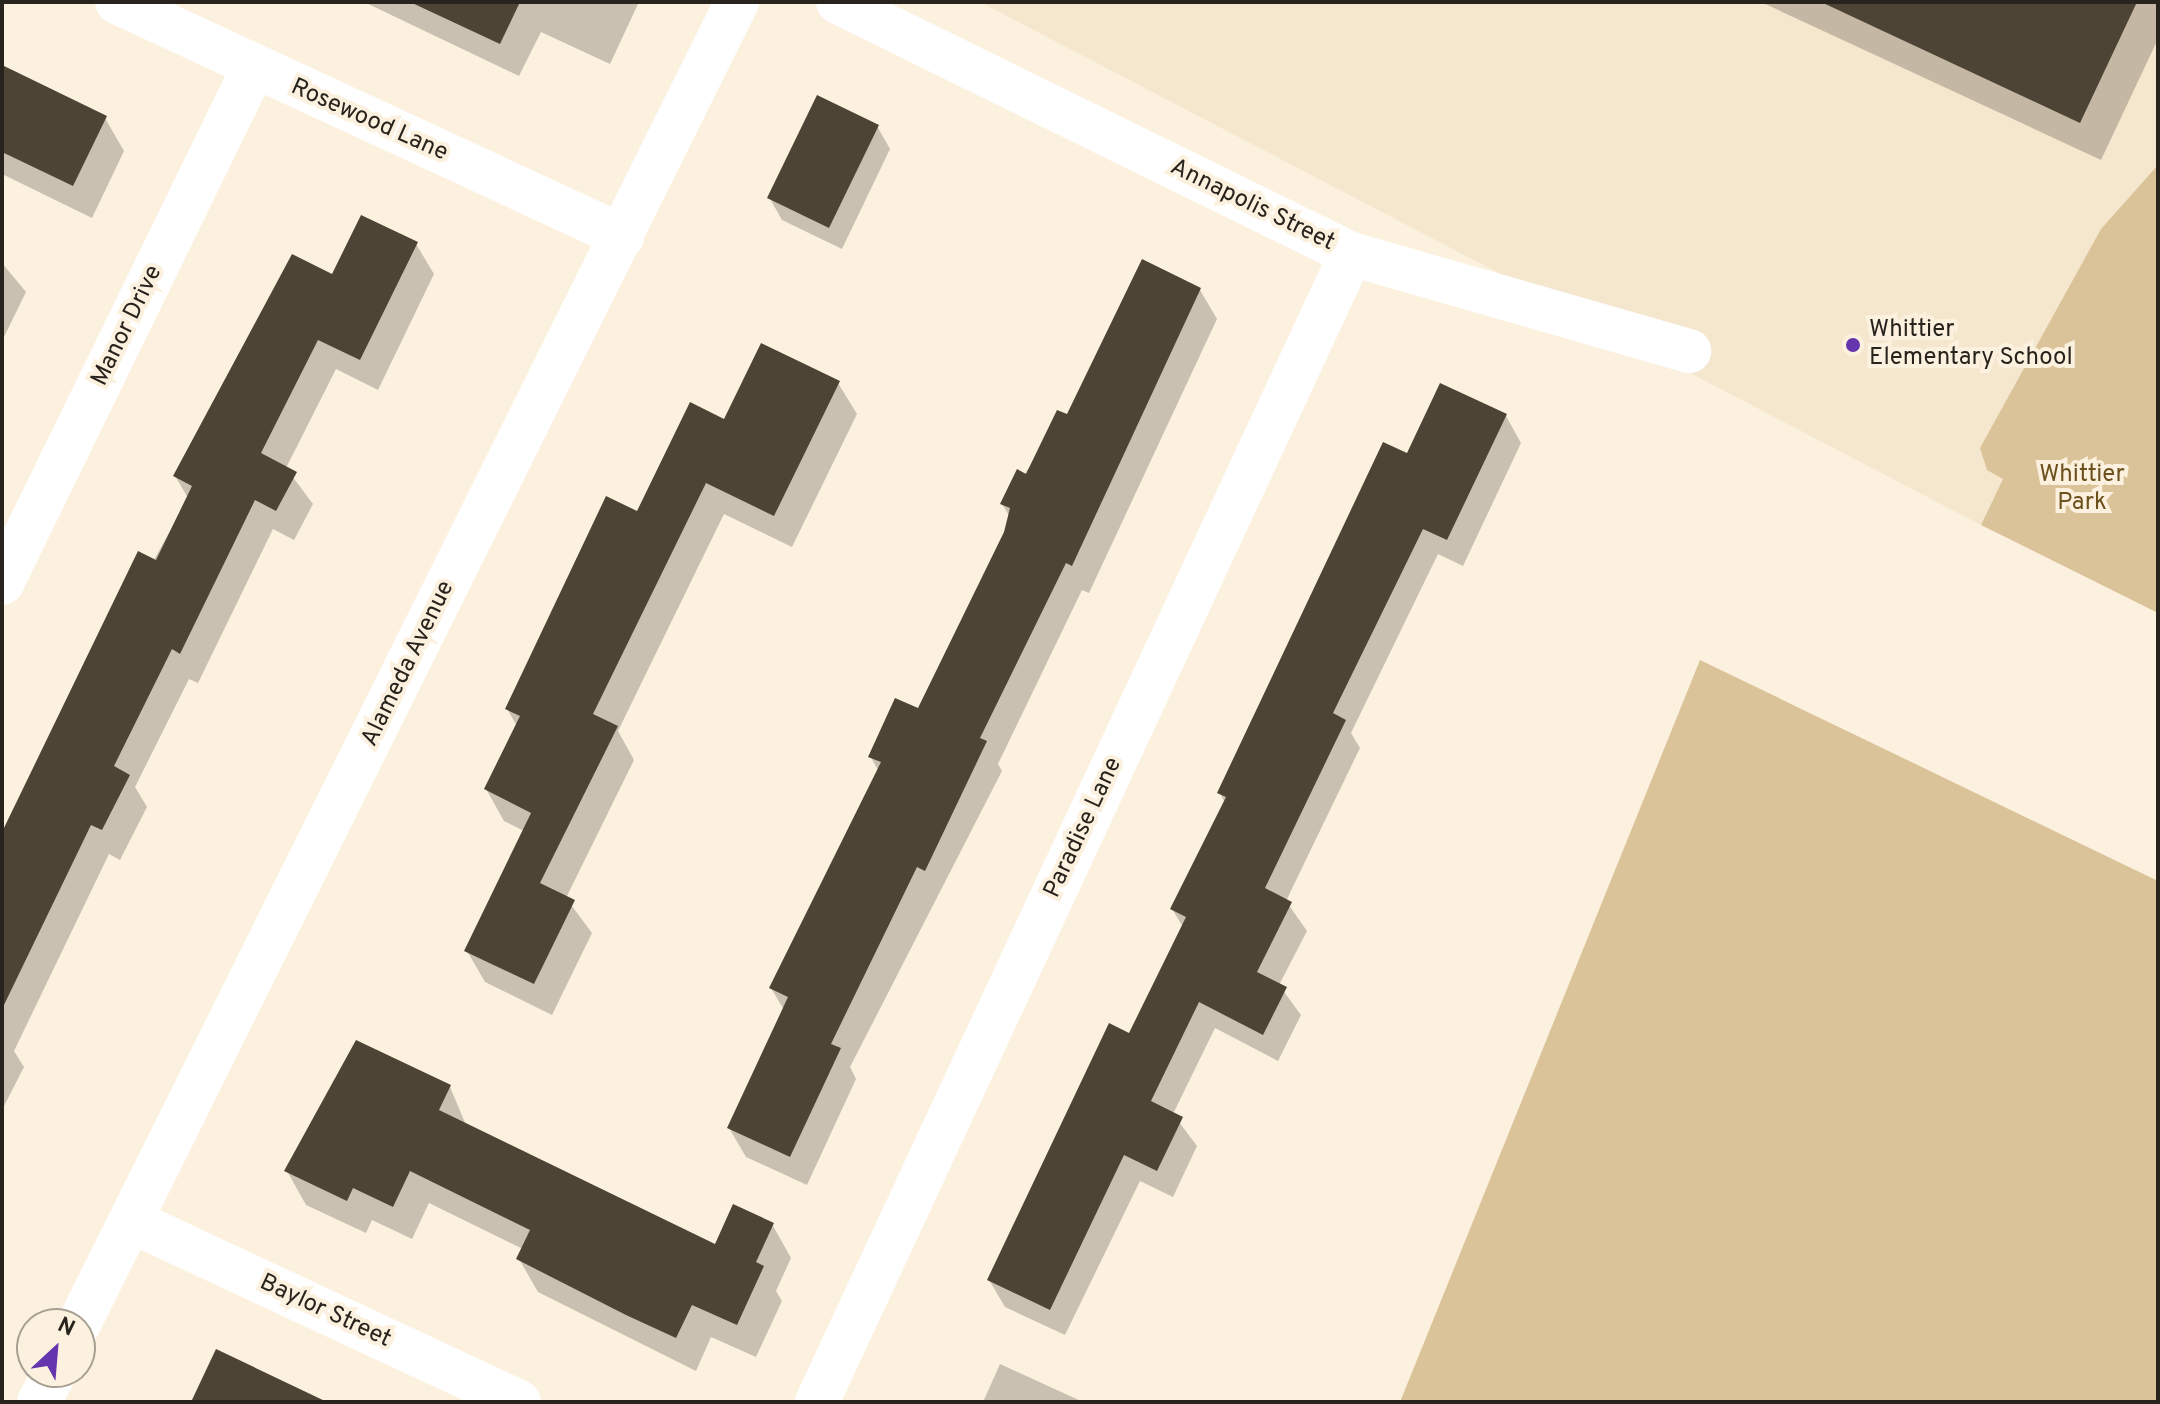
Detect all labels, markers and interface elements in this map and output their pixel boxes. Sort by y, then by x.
street label: Rosewood Lane [286,73,452,169]
street label: Annapolis Street [1165,154,1339,258]
street label: Manor Drive [86,261,170,391]
place label: Whittier Elementary School [1869,317,2073,373]
marker: Whittier Elementary School [1844,336,1862,354]
park label: Whittier Park [2039,462,2125,518]
street label: Alameda Avenue [356,576,462,752]
street label: Paradise Lane [1039,753,1129,903]
street label: Baylor Street [255,1269,395,1355]
north arrow [16,1308,96,1388]
text: N [53,1312,79,1343]

